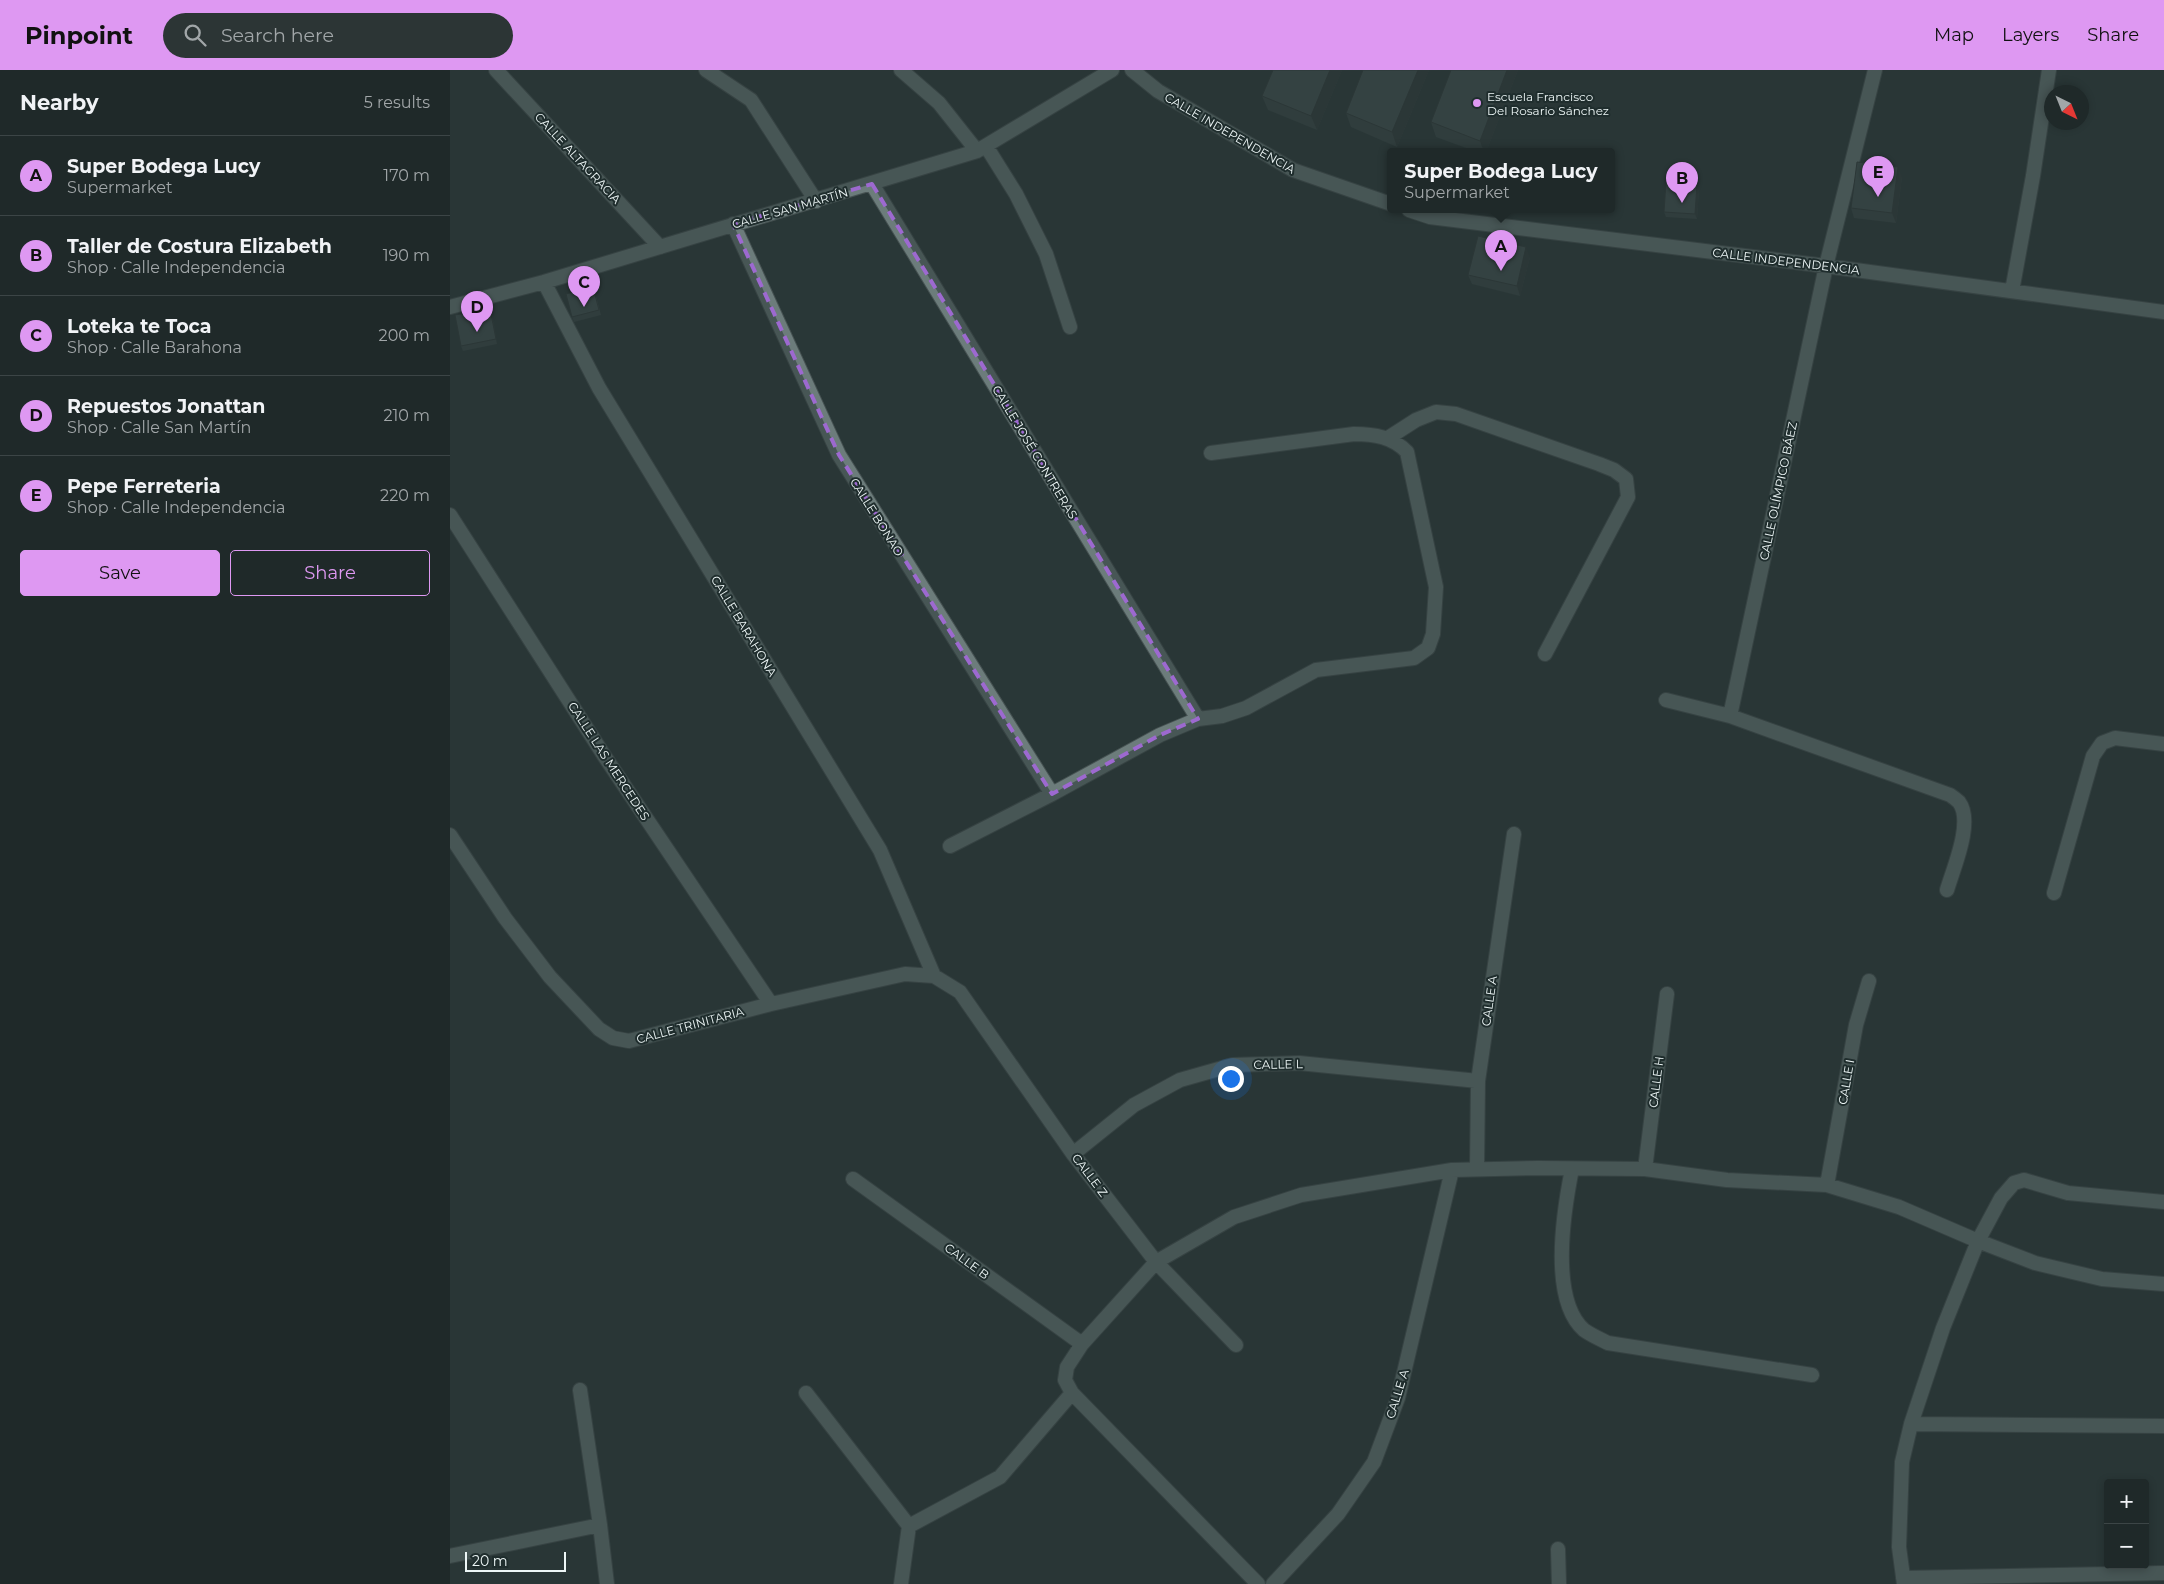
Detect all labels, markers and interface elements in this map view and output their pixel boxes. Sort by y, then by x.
search box [163,13,513,58]
text: Pinpoint [25,21,133,50]
icon: search [181,21,209,49]
text: Search here [221,24,334,47]
text: Map [1934,24,1974,46]
text: Layers [2002,24,2059,46]
text: Share [2087,24,2139,46]
north arrow [2044,85,2089,130]
street label: CALLE INDEPENDENCIA [1162,89,1298,177]
place label: Escuela Francisco Del Rosario Sánchez [1487,89,1609,118]
text: Nearby [20,90,99,115]
text: 5 results [364,93,430,112]
marker: Escuela Francisco Del Rosario Sánchez [1471,97,1483,109]
street label: CALLE ALTAGRACIA [532,109,624,207]
popup [1387,148,1615,213]
text: Super Bodega Lucy [67,155,260,178]
pin: E [1862,156,1894,197]
text: Super Bodega Lucy [1404,160,1598,183]
pin: B [1666,162,1698,203]
text: A [30,166,42,185]
text: 170 m [383,166,430,185]
text: Supermarket [67,178,173,197]
text: Supermarket [1404,183,1510,202]
street label: CALLE SAN MARTÍN [730,184,850,232]
pin: A [1485,230,1517,271]
text: Taller de Costura Elizabeth [67,235,332,258]
street label: CALLE INDEPENDENCIA [1712,245,1861,278]
text: B [30,246,42,265]
text: 190 m [383,246,430,265]
text: Shop · Calle Independencia [67,258,286,277]
pin: C [568,266,600,307]
pin: D [461,291,493,332]
text: Loteka te Toca [67,315,212,338]
text: C [30,326,42,345]
text: 200 m [379,326,430,345]
text: Shop · Calle Barahona [67,338,242,357]
street label: CALLE JOSÉ CONTRERAS [989,383,1081,521]
text: Repuestos Jonattan [67,395,265,418]
text: D [29,406,43,425]
text: 210 m [383,406,430,425]
text: Shop · Calle San Martín [67,418,251,437]
street label: CALLE OLÍMPICO BÁEZ [1756,420,1800,562]
text: Pepe Ferreteria [67,475,221,498]
street label: CALLE BONAO [847,475,907,559]
text: E [31,486,41,505]
text: 220 m [380,486,430,505]
text: Shop · Calle Independencia [67,498,286,517]
button: Save [20,550,220,596]
button: Share [230,550,430,596]
street label: CALLE BARAHONA [708,573,780,680]
street label: CALLE LAS MERCEDES [565,699,653,823]
street label: CALLE A [1478,974,1500,1027]
street label: CALLE TRINITARIA [635,1003,746,1047]
street label: CALLE H [1645,1055,1667,1109]
street label: CALLE L [1253,1056,1303,1072]
street label: CALLE I [1835,1058,1857,1106]
your location [1218,1066,1244,1092]
street label: CALLE Z [1069,1151,1111,1200]
street label: CALLE B [942,1240,992,1282]
street label: CALLE A [1382,1367,1412,1420]
map controls [2104,1479,2149,1569]
button: + [2104,1479,2149,1524]
button: − [2104,1524,2149,1569]
scale bar [465,1549,566,1572]
text: 20 m [472,1552,508,1570]

